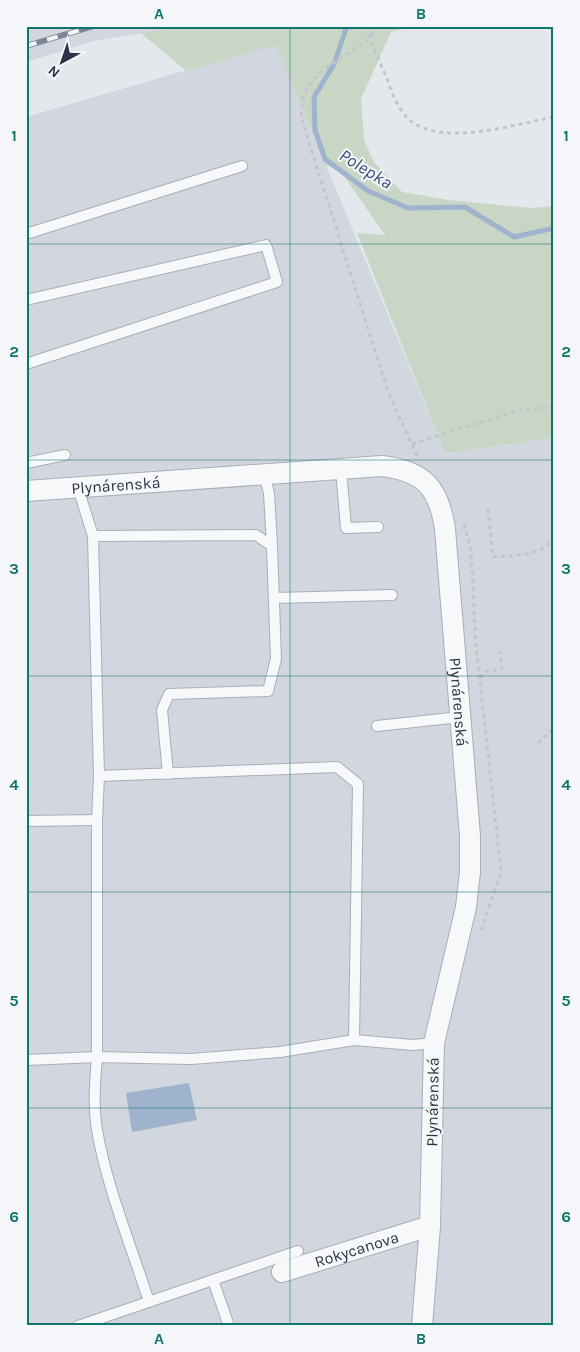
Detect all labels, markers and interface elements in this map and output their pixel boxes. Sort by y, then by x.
text: A [154,4,164,23]
text: B [416,4,426,23]
north arrow [38,38,88,88]
text: N [45,62,63,81]
text: 1 [11,126,17,145]
text: 1 [563,126,569,145]
water label: Polepka [335,144,397,194]
text: 2 [9,342,19,361]
text: 2 [561,342,571,361]
street label: Plynárenská [71,473,161,498]
text: 3 [9,559,19,578]
text: 3 [561,559,571,578]
street label: Plynárenská [445,657,472,747]
text: 4 [9,775,19,794]
text: 4 [561,775,571,794]
text: 5 [9,991,19,1010]
text: 5 [561,991,571,1010]
street label: Plynárenská [422,1057,443,1147]
text: 6 [9,1207,19,1226]
text: 6 [561,1207,571,1226]
street label: Rokycanova [312,1227,401,1271]
text: A [154,1329,164,1348]
text: B [416,1329,426,1348]

